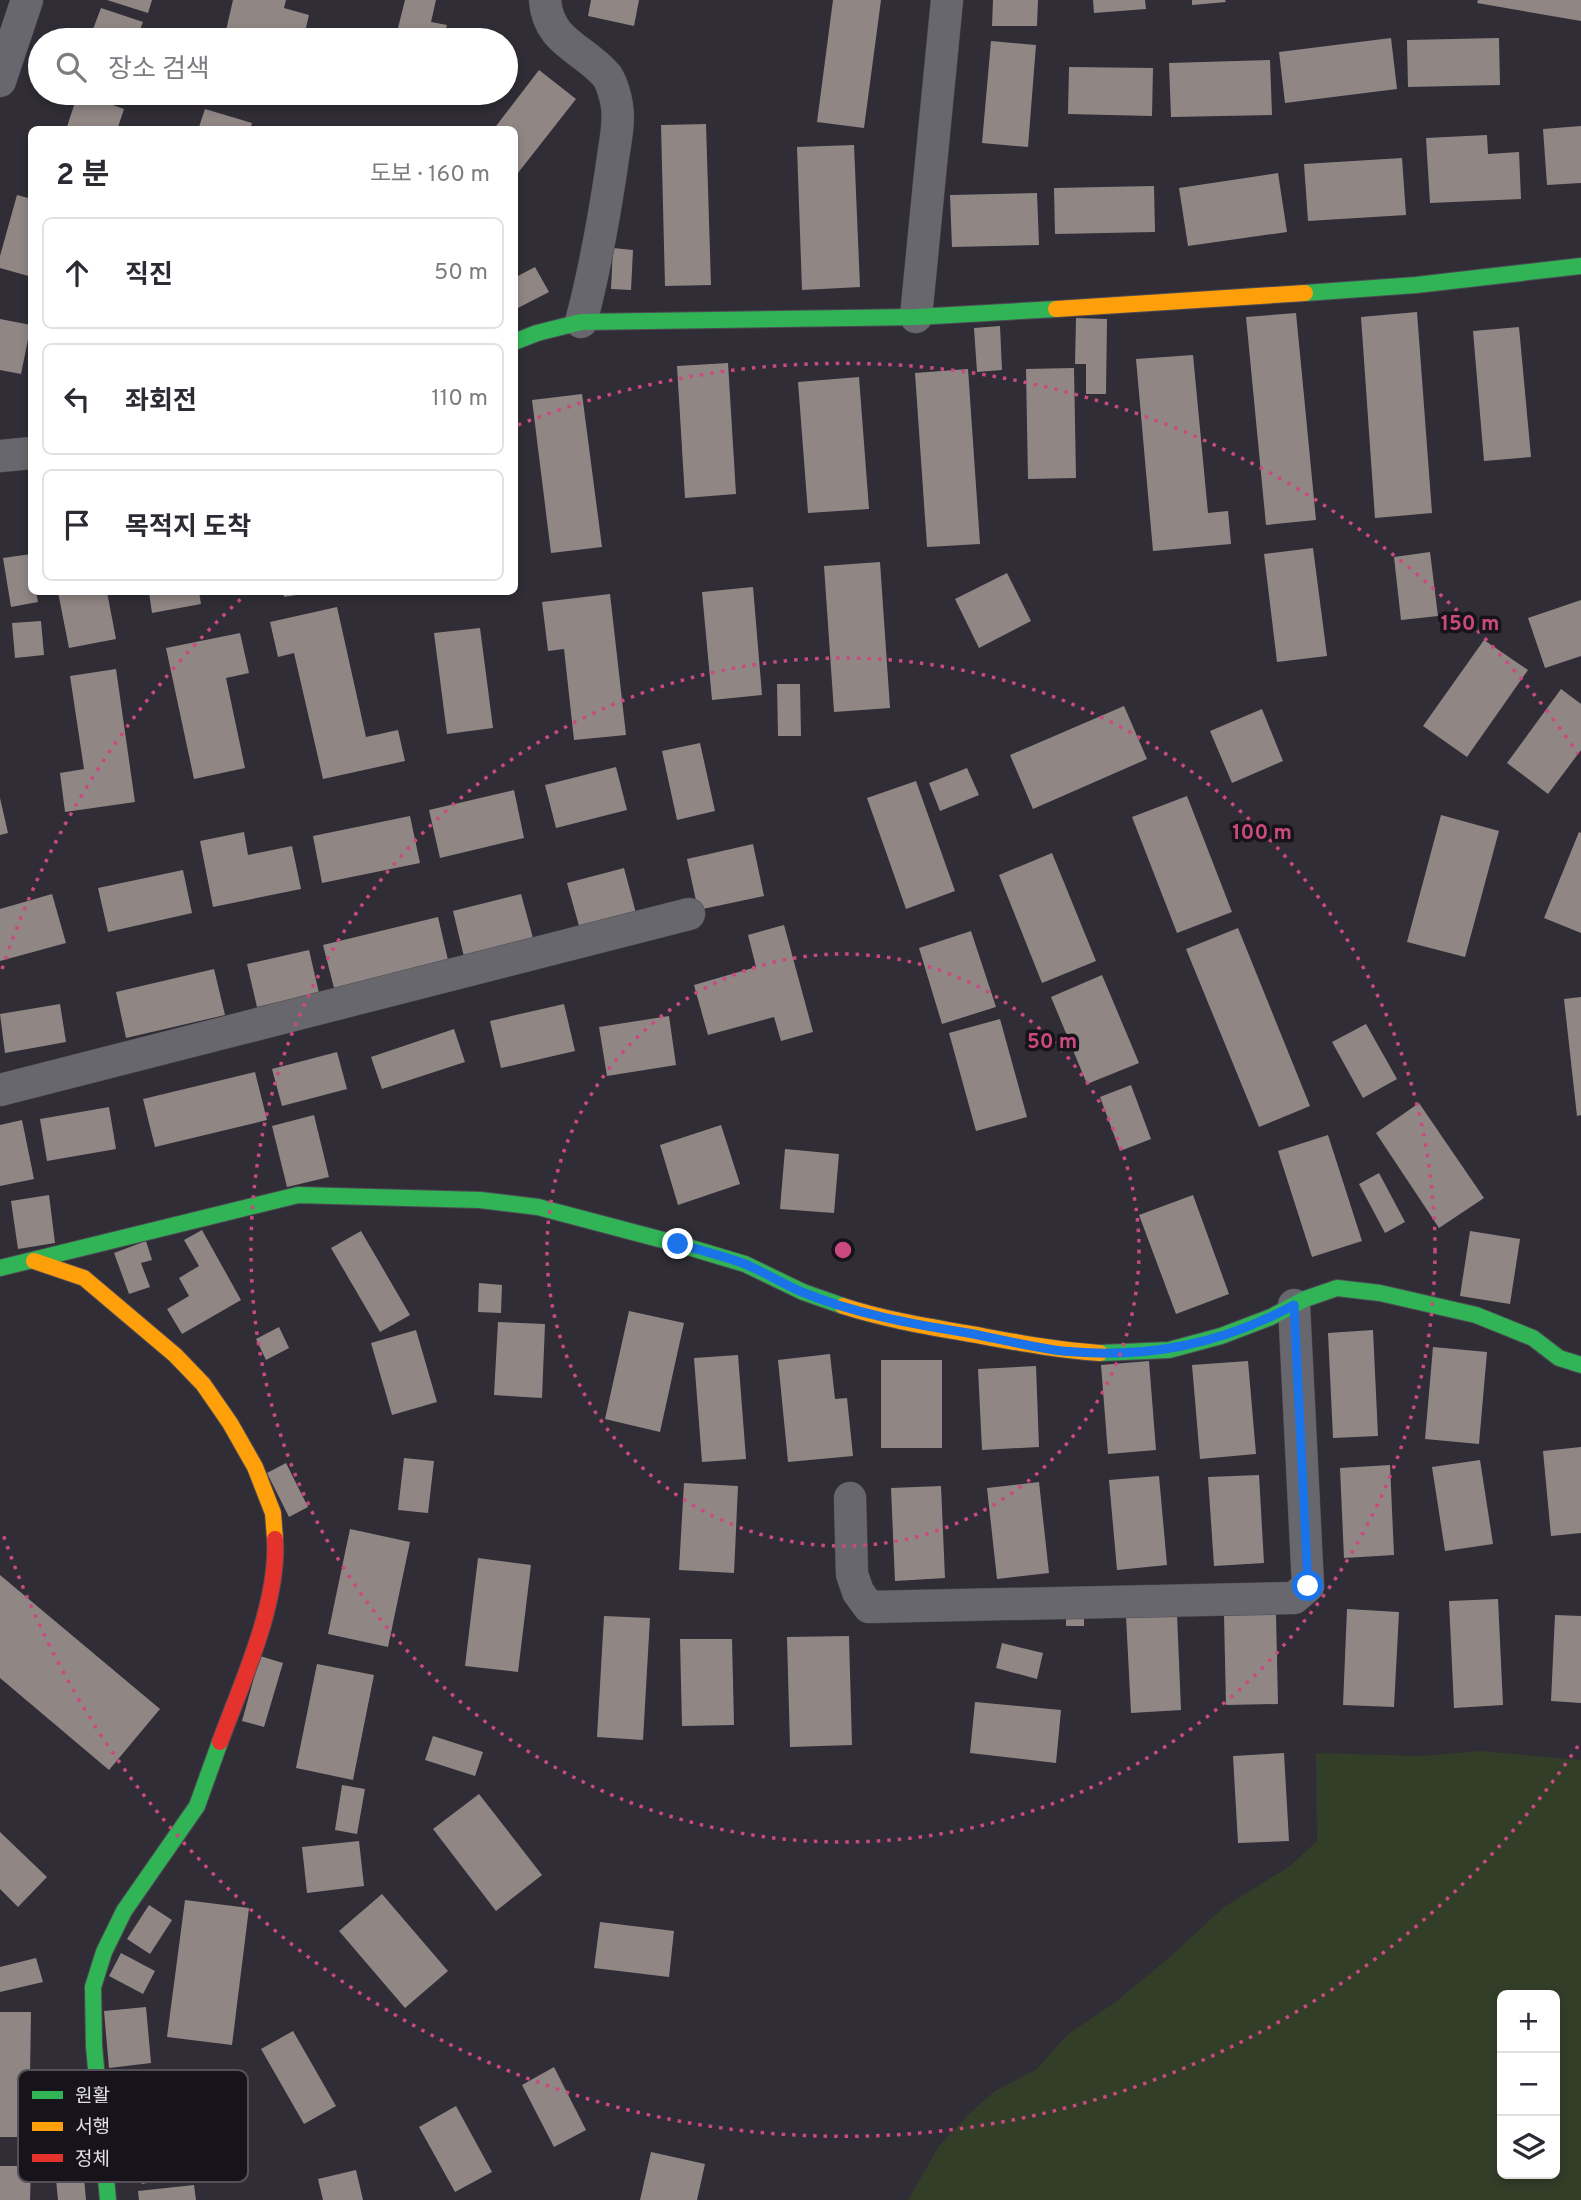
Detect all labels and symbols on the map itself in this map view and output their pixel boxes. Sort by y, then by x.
text: 150 m [1441,611,1499,638]
text: 100 m [1232,820,1292,847]
text: 50 m [1027,1029,1077,1056]
route end [662,1228,693,1259]
centre of rings [831,1238,855,1262]
route start [1292,1570,1323,1601]
legend [18,2070,248,2182]
text: 원활 [75,2085,110,2109]
text: 서행 [75,2116,110,2140]
text: 정체 [75,2148,110,2172]

